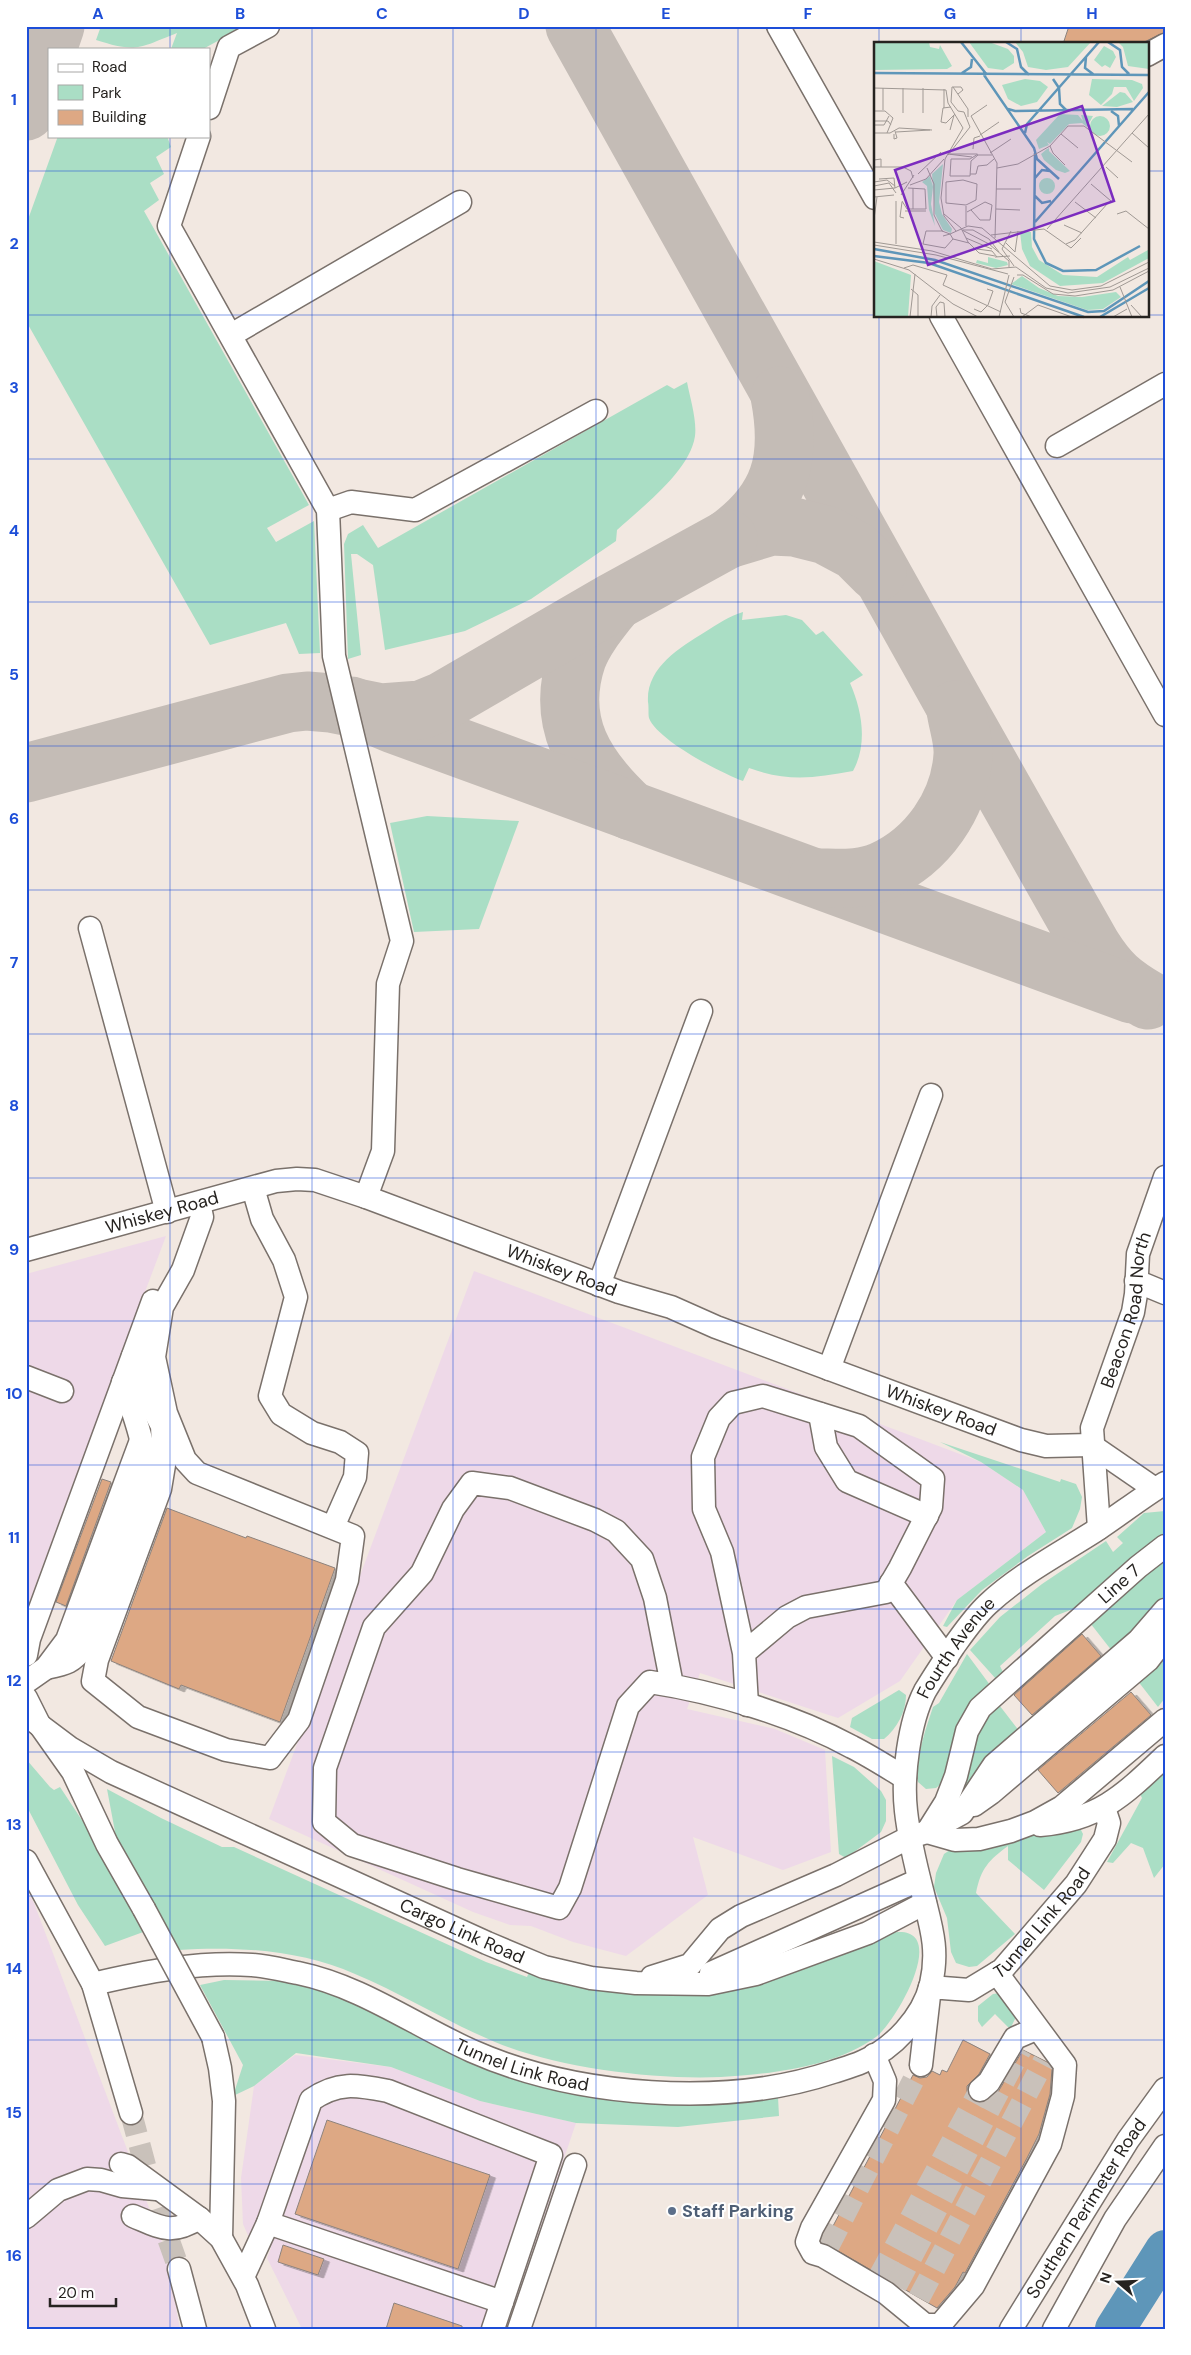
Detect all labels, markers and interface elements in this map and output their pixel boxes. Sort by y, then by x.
text: A [92,3,104,24]
text: B [235,3,245,24]
text: C [376,3,388,24]
text: D [518,3,530,24]
text: E [661,3,671,24]
text: F [804,3,813,24]
text: G [944,3,956,24]
text: H [1086,3,1098,24]
inset map [874,42,1148,318]
legend [48,48,210,138]
text: Road [92,57,127,77]
text: Park [92,83,122,103]
text: 1 [11,89,17,110]
text: Building [92,107,147,127]
text: 2 [9,233,19,254]
text: 3 [9,377,19,398]
text: 4 [9,520,19,541]
text: 5 [9,664,19,685]
text: 6 [9,808,19,829]
text: 7 [10,952,19,973]
text: 8 [9,1095,19,1116]
street label: Whiskey Road [103,1185,221,1240]
street label: Beacon Road North [1095,1228,1157,1391]
text: 9 [9,1239,19,1260]
street label: Whiskey Road [503,1239,620,1302]
street label: Whiskey Road [883,1379,1000,1442]
text: 10 [5,1383,23,1404]
text: 11 [8,1527,20,1548]
street label: Line 7 [1093,1559,1145,1609]
street label: Fourth Avenue [911,1591,1000,1702]
text: 12 [6,1670,22,1691]
text: 13 [6,1814,22,1835]
street label: Tunnel Link Road [989,1862,1096,1984]
street label: Cargo Link Road [396,1893,528,1969]
text: 14 [6,1958,22,1979]
street label: Tunnel Link Road [451,2033,591,2097]
text: 15 [6,2102,22,2123]
street label: Southern Perimeter Road [1021,2114,1152,2303]
place label: Staff Parking [682,2199,794,2223]
marker: Staff Parking [666,2205,678,2217]
text: 16 [6,2245,22,2266]
north arrow [1094,2258,1144,2308]
text: N [1096,2270,1116,2286]
scale bar [50,2275,116,2307]
text: 20 m [58,2283,94,2303]

